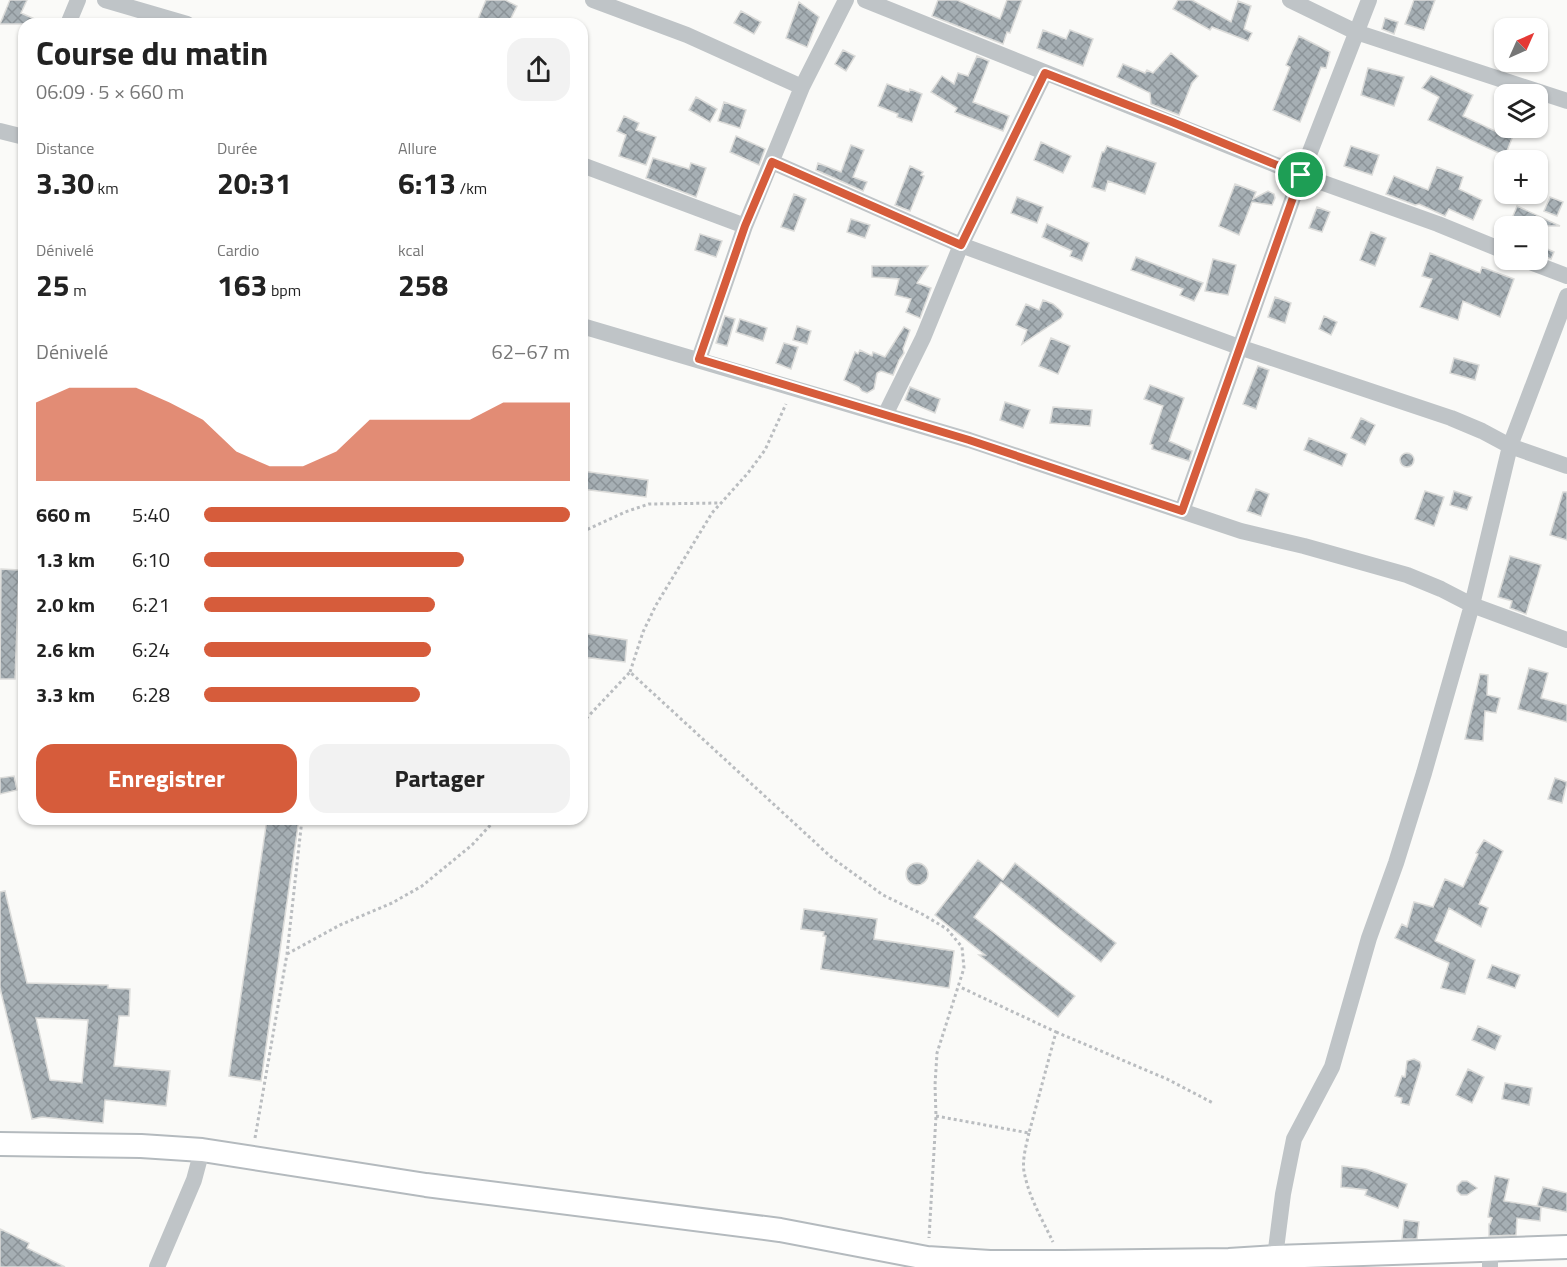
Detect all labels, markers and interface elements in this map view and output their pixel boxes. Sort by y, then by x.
north arrow [1494,18,1548,72]
map controls [1494,18,1548,270]
text: Course du matin [36,28,268,78]
button: share [507,38,570,101]
text: 06:09 · 5 × 660 m [36,76,184,107]
button: layers [1494,84,1548,138]
text: Distance [36,136,94,160]
text: Durée [217,136,257,160]
text: Allure [398,136,437,160]
pin [1275,149,1326,200]
button: + [1494,150,1548,204]
icon: arrive [1284,158,1317,191]
text: 3.30 [36,160,94,206]
text: 20:31 [217,160,292,206]
text: 6:13 [398,160,456,206]
text: km [94,176,119,200]
text: /km [456,176,487,200]
button: − [1494,216,1548,270]
text: Dénivelé [36,238,94,262]
text: Cardio [217,238,259,262]
text: kcal [398,238,424,262]
text: 25 [36,262,70,308]
text: 163 [217,262,267,308]
text: 258 [398,262,448,308]
text: m [70,278,87,302]
text: bpm [267,278,301,302]
text: Dénivelé [36,336,108,367]
text: 62–67 m [491,336,570,367]
text: 660 m [36,499,91,530]
text: 5:40 [132,499,170,530]
text: 1.3 km [36,544,95,575]
text: 6:10 [132,544,170,575]
text: 2.0 km [36,589,95,620]
text: 6:21 [132,589,170,620]
text: 2.6 km [36,634,95,665]
text: 6:24 [132,634,170,665]
text: 3.3 km [36,679,95,710]
text: 6:28 [132,679,170,710]
button: Enregistrer [36,744,297,813]
button: Partager [309,744,570,813]

